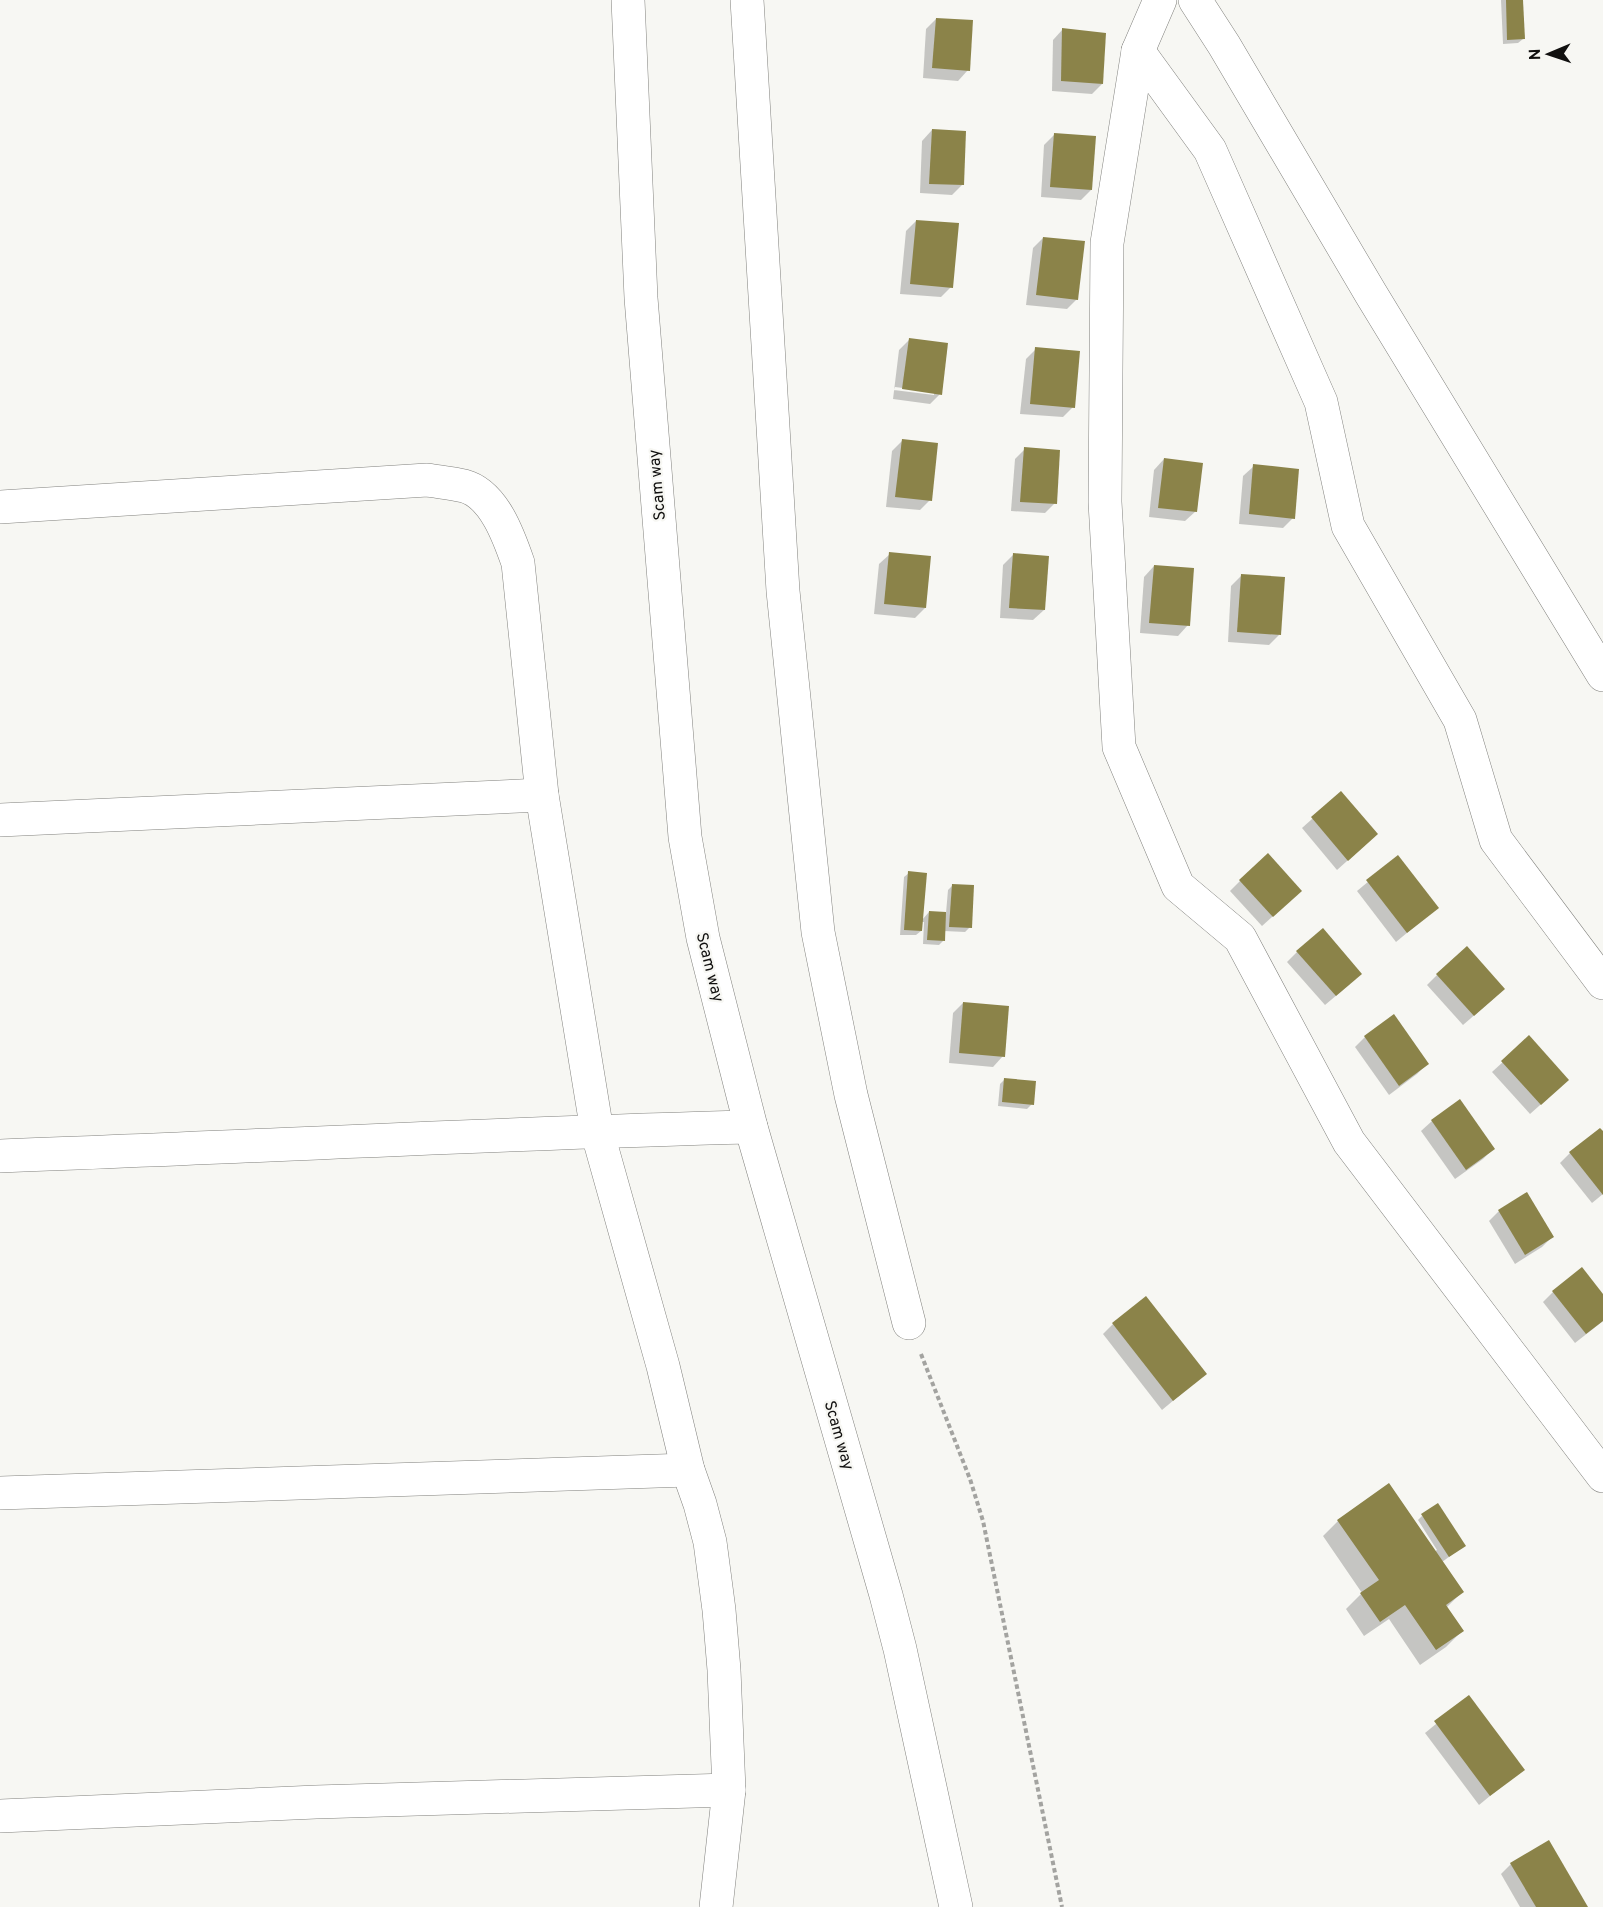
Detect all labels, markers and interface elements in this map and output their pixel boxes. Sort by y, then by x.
north arrow [1519,24,1579,84]
text: N [1526,48,1546,61]
street label: Scam way [645,448,671,521]
street label: Scam way [691,931,727,1004]
street label: Scam way [819,1399,858,1473]

